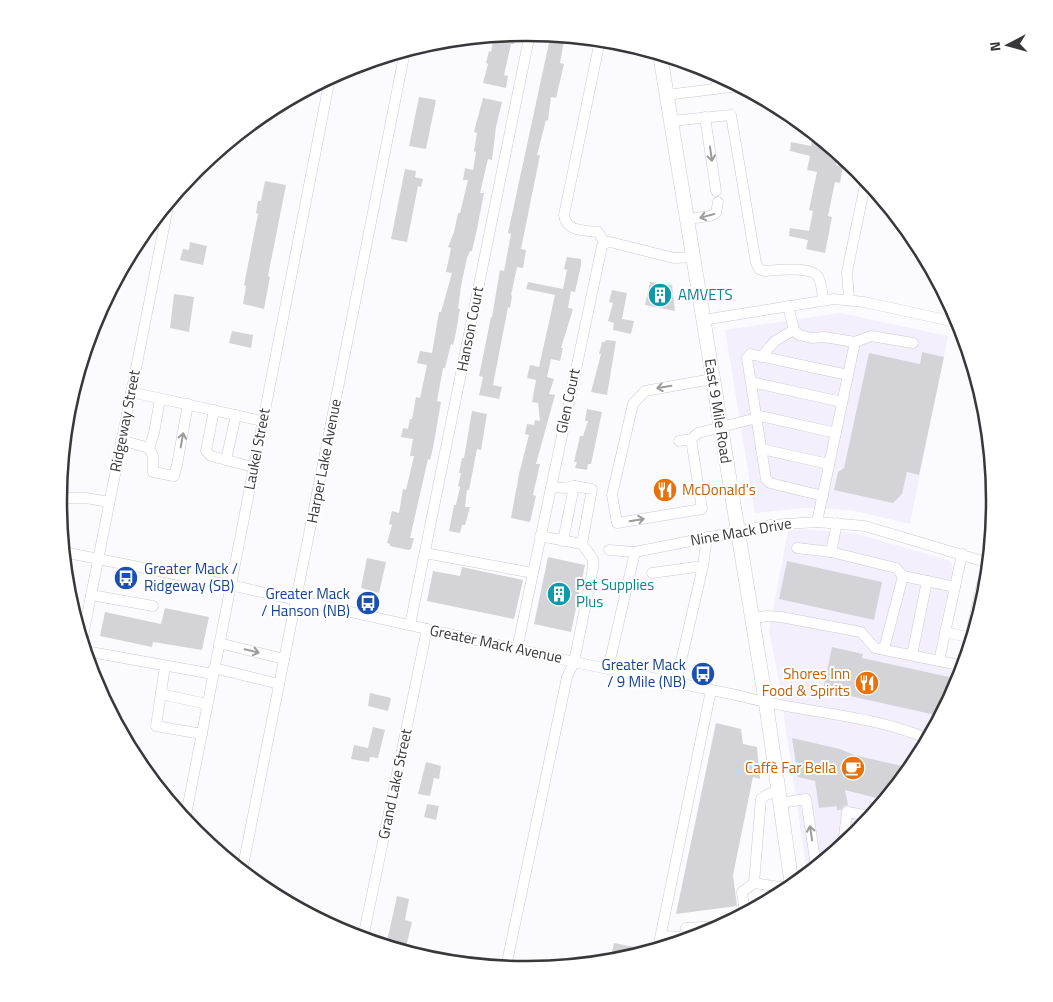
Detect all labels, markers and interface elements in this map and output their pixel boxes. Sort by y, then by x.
north arrow [983,20,1033,70]
text: N [984,40,1006,52]
one-way arrow [706,146,716,162]
one-way arrow [699,211,715,221]
building icon: AMVETS [647,282,673,308]
place label: AMVETS [678,283,733,306]
street label: Hanson Court [450,284,489,373]
street label: East 9 Mile Road [699,357,738,465]
street label: Glen Court [549,366,586,436]
street label: Ridgeway Street [103,367,146,474]
one-way arrow [657,383,673,392]
street label: Harper Lake Avenue [300,397,347,525]
street label: Laukel Street [237,405,276,492]
one-way arrow [177,433,187,449]
restaurant icon: McDonald's [652,477,678,503]
place label: McDonald's [682,478,756,501]
street label: Nine Mack Drive [689,511,793,552]
one-way arrow [628,514,644,524]
place label: Greater Mack / Ridgeway (SB) [144,557,238,597]
bus stop icon: Greater Mack / Ridgeway (SB) [113,565,139,591]
place label: Pet Supplies Plus [576,573,654,613]
building icon: Pet Supplies Plus [546,581,572,607]
place label: Greater Mack / Hanson (NB) [261,582,350,622]
bus stop icon: Greater Mack / Hanson (NB) [355,590,381,616]
street label: Greater Mack Avenue [428,618,564,669]
one-way arrow [243,647,259,656]
place label: Greater Mack / 9 Mile (NB) [601,653,686,693]
bus stop icon: Greater Mack / 9 Mile (NB) [690,661,716,687]
place label: Shores Inn Food & Spirits [762,662,850,702]
restaurant icon: Shores Inn Food & Spirits [854,670,880,696]
street label: Grand Lake Street [372,726,418,841]
cafe icon: Caffè Far Bella [840,755,866,781]
place label: Caffè Far Bella [745,756,836,779]
one-way arrow [806,825,816,841]

